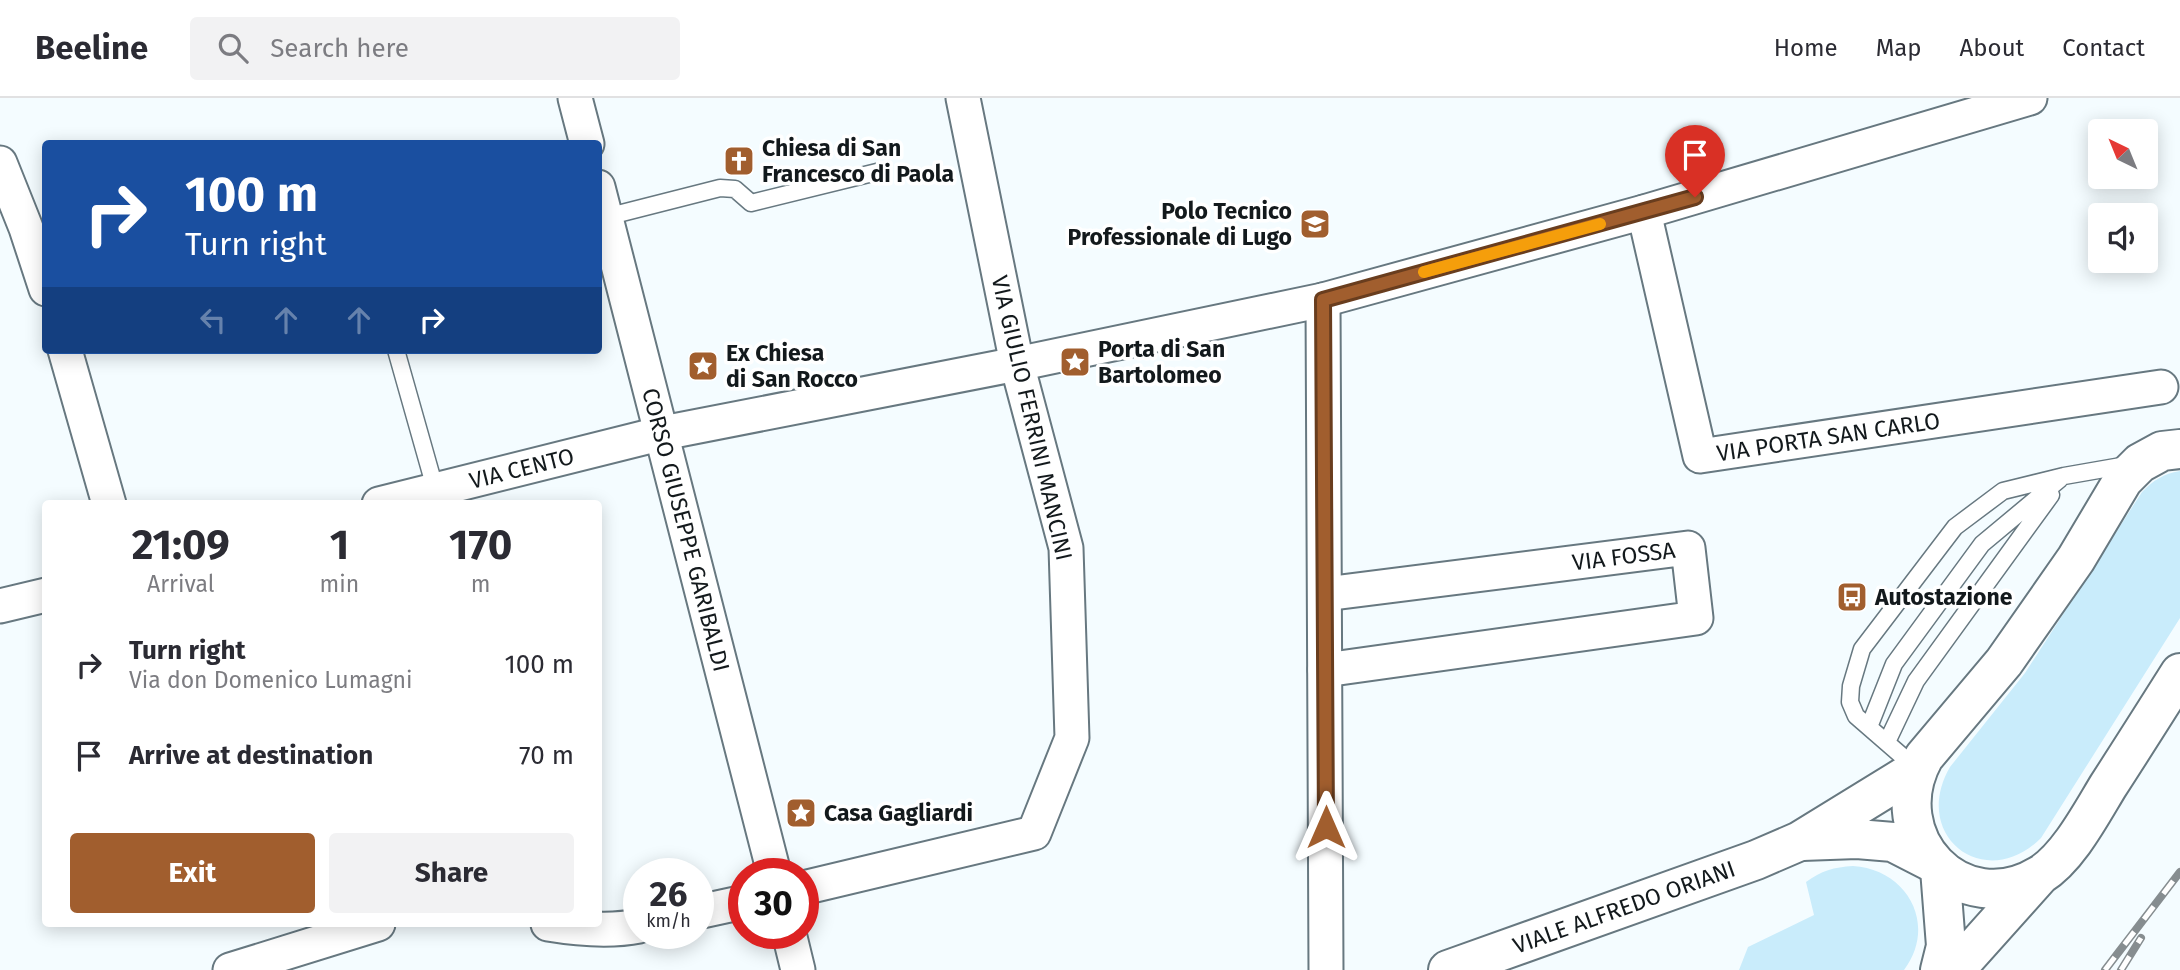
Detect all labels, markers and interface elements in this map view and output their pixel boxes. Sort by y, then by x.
search box [190,17,680,80]
text: Beeline [35,28,148,68]
icon: search [214,29,252,67]
text: Search here [270,33,409,64]
text: Home [1774,34,1838,62]
text: Map [1876,34,1922,62]
text: About [1960,34,2024,62]
text: Contact [2062,34,2145,62]
north arrow [2088,119,2158,189]
map controls [2088,119,2158,273]
pin [1665,125,1725,197]
place label: Chiesa di San Francesco di Paola [762,134,954,188]
icon: arrive [1676,136,1714,174]
church icon: Chiesa di San Francesco di Paola [722,144,756,178]
text: 100 m [185,165,318,224]
icon: right [70,168,161,259]
place label: Polo Tecnico Professionale di Lugo [1068,197,1292,251]
button: sound [2088,203,2158,273]
school or university icon: Polo Tecnico Professionale di Lugo [1298,207,1332,241]
text: Turn right [185,225,327,263]
street label: VIA GIULIO FERRINI MANCINI [986,273,1078,563]
icon: left [194,301,232,339]
icon: ahead [267,301,305,339]
icon: ahead [340,301,378,339]
icon: right [413,301,451,339]
place label: Porta di San Bartolomeo [1098,335,1225,389]
place label: Ex Chiesa di San Rocco [726,339,858,393]
place icon: Porta di San Bartolomeo [1058,345,1092,379]
place icon: Ex Chiesa di San Rocco [686,349,720,383]
street label: CORSO GIUSEPPE GARIBALDI [636,385,736,675]
street label: VIA PORTA SAN CARLO [1715,406,1942,467]
street label: VIA CENTO [466,442,577,495]
text: 21:09 [132,520,230,570]
text: 1 [330,520,349,570]
text: 170 [449,520,512,570]
street label: VIA FOSSA [1570,536,1678,577]
text: Arrival [147,570,214,598]
text: min [320,570,359,598]
text: m [471,570,490,598]
bus stop icon: Autostazione [1835,580,1869,614]
place label: Autostazione [1874,583,2013,611]
text: Turn right [129,635,246,666]
icon: right [70,646,108,684]
text: 100 m [505,649,574,680]
text: Via don Domenico Lumagni [129,666,413,694]
icon: arrive [70,737,108,775]
text: Arrive at destination [129,740,373,771]
text: 70 m [519,740,574,771]
position arrow [1289,790,1363,864]
place icon: Casa Gagliardi [784,796,818,830]
place label: Casa Gagliardi [824,799,973,827]
button: Exit [70,833,315,913]
button: Share [329,833,574,913]
street label: VIALE ALFREDO ORIANI [1509,855,1739,960]
speed limit sign: 30 [728,858,819,949]
text: 26 [650,873,687,915]
text: km/h [646,910,691,932]

